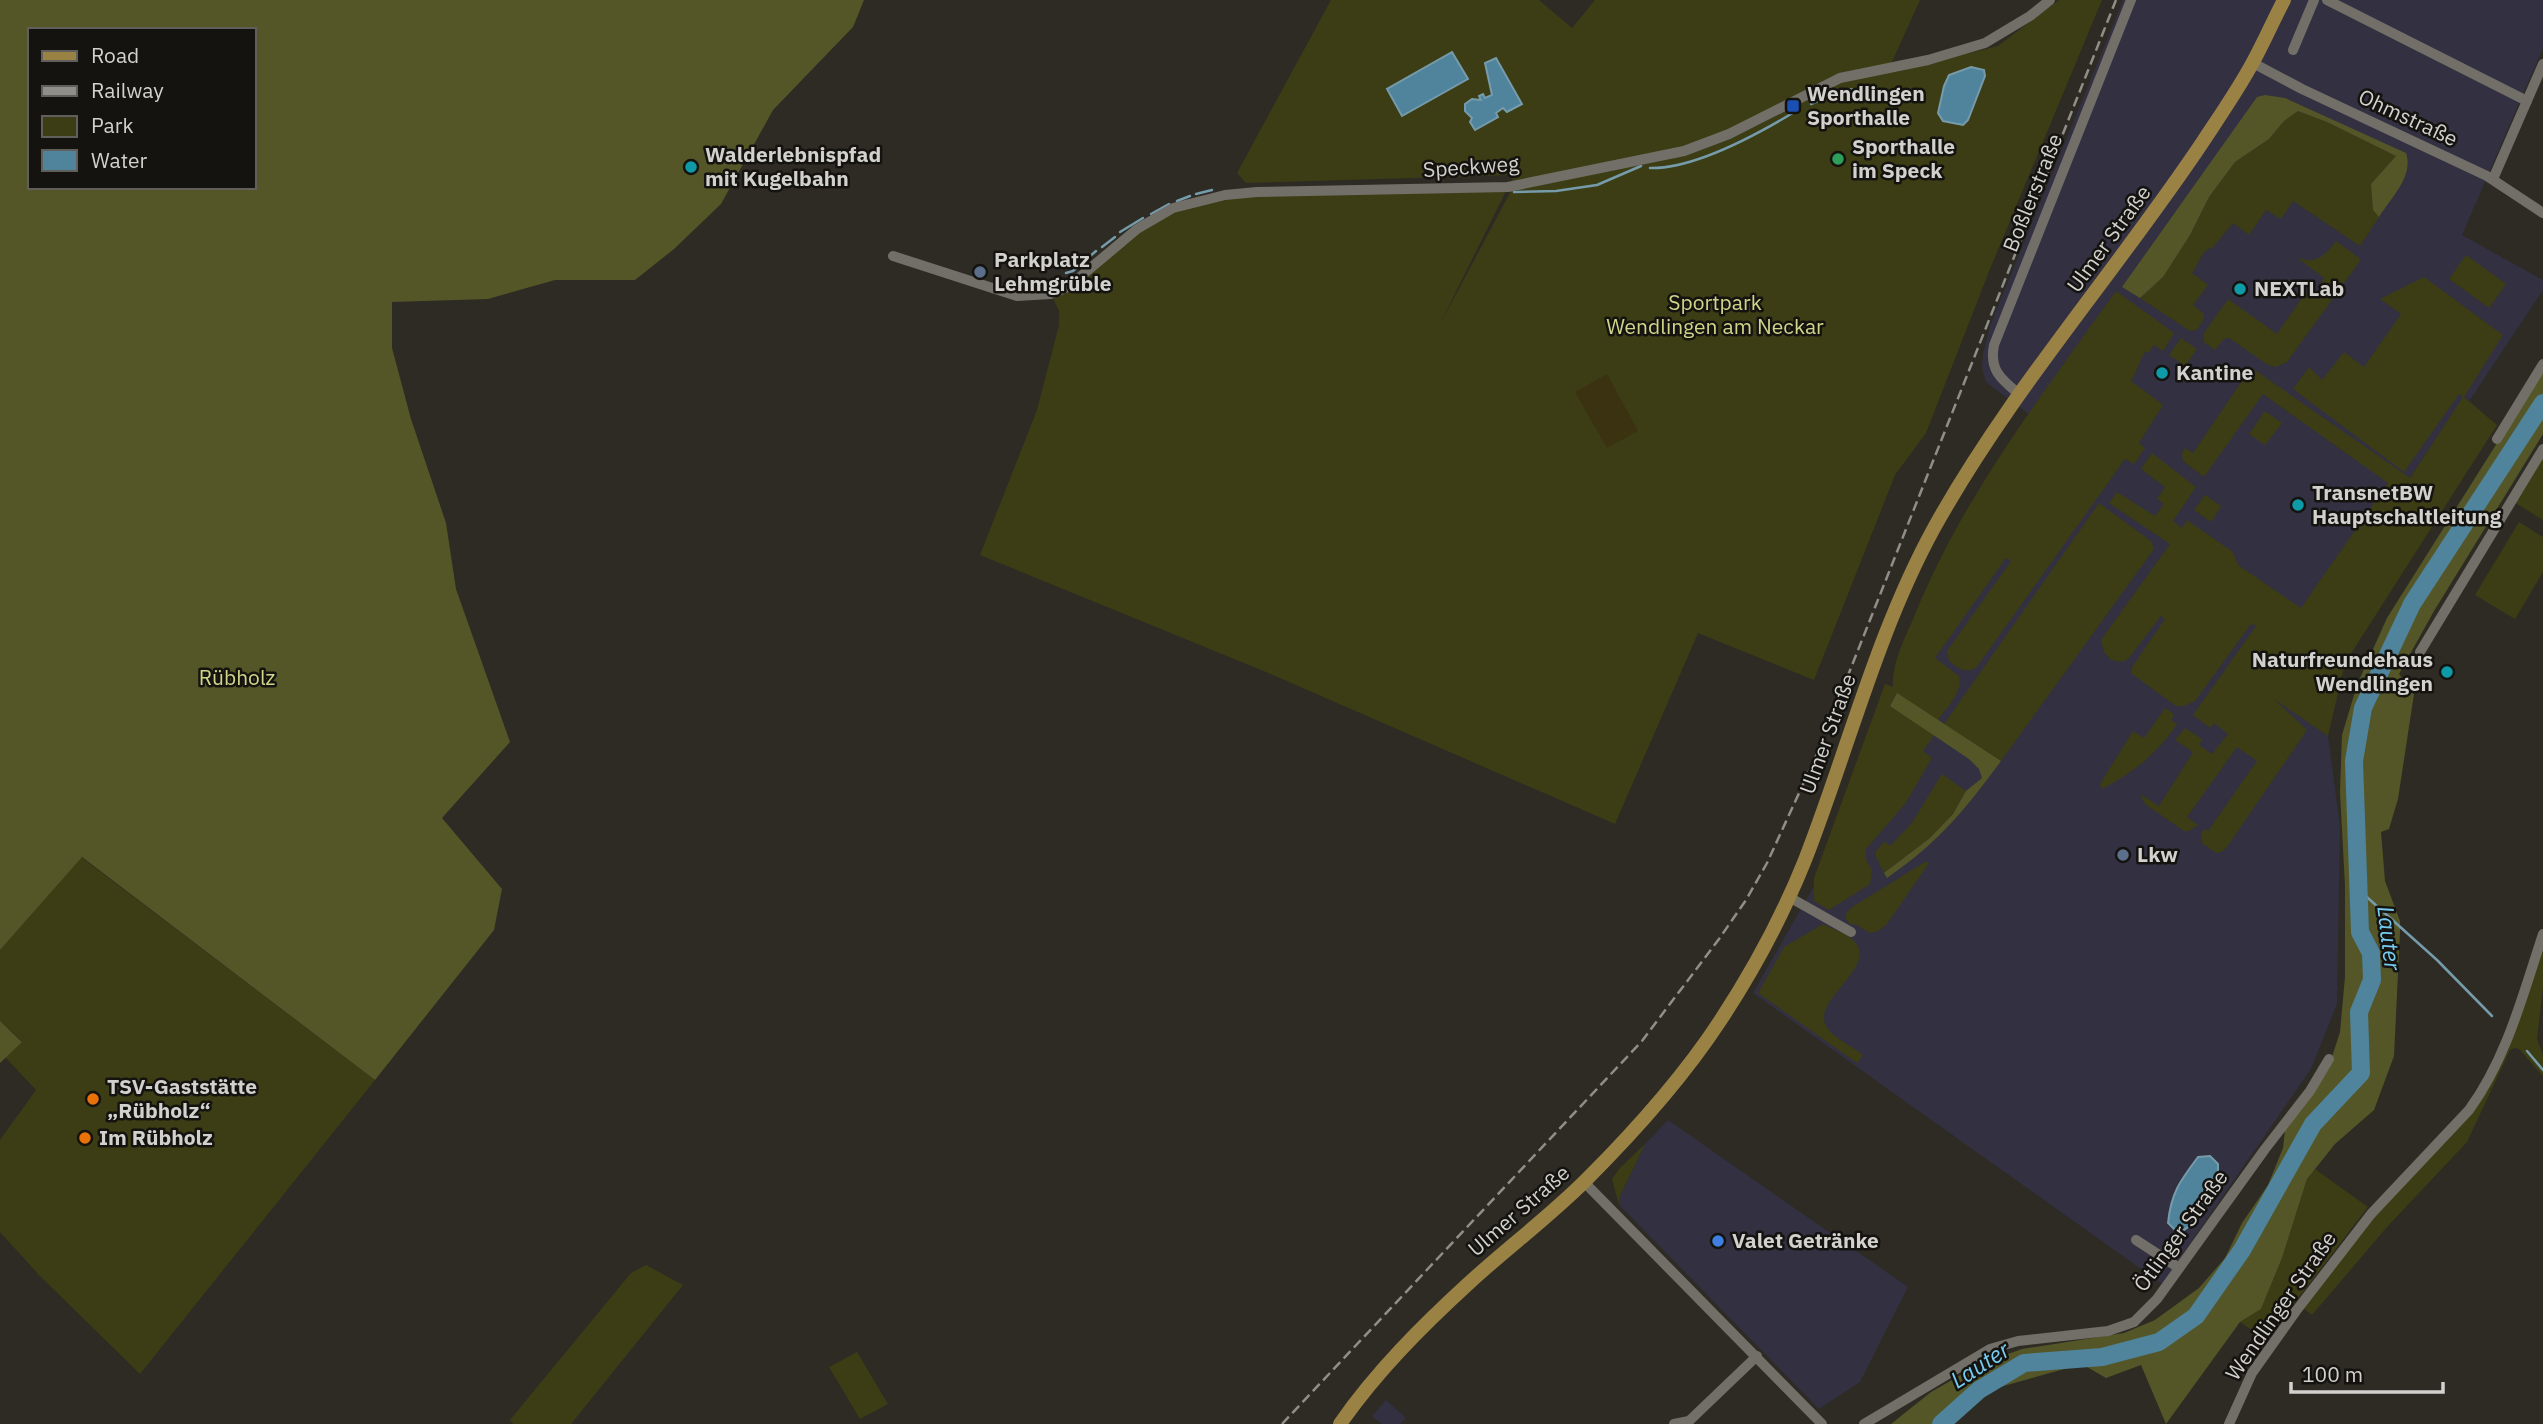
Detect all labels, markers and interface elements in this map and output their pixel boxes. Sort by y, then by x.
legend [28,28,256,189]
text: Road [91,41,139,69]
text: Railway [91,76,164,104]
place label: Wendlingen Sporthalle [1807,79,1925,131]
street label: Ohmstraße [2354,82,2463,152]
marker: Wendlingen Sporthalle [1785,98,1801,114]
text: Park [91,111,134,139]
street label: Boßlerstraße [1996,129,2068,256]
place label: Sporthalle im Speck [1852,132,1955,184]
place label: Walderlebnispfad mit Kugelbahn [705,140,881,192]
text: Water [91,146,148,174]
street label: Speckweg [1422,149,1520,183]
marker: Sporthalle im Speck [1830,151,1846,167]
marker: Walderlebnispfad mit Kugelbahn [683,159,699,175]
street label: Ulmer Straße [2060,179,2157,298]
place label: Parkplatz Lehmgrüble [994,245,1112,297]
marker: Parkplatz Lehmgrüble [972,264,988,280]
place label: NEXTLab [2254,274,2344,302]
marker: NEXTLab [2232,281,2248,297]
park label: Sportpark Wendlingen am Neckar [1606,288,1824,340]
place label: Kantine [2176,358,2253,386]
marker: Kantine [2154,365,2170,381]
place label: TransnetBW Hauptschaltleitung [2312,478,2502,530]
marker: TransnetBW Hauptschaltleitung [2290,497,2306,513]
place label: Naturfreundehaus Wendlingen [2252,645,2433,697]
park label: Rübholz [199,663,276,691]
marker: Naturfreundehaus Wendlingen [2439,664,2455,680]
street label: Ulmer Straße [1792,670,1862,798]
place label: Lkw [2137,840,2178,868]
marker: Lkw [2115,847,2131,863]
water label: Lauter [2371,904,2409,972]
place label: TSV-Gaststätte „Rübholz“ [107,1072,257,1124]
marker: TSV-Gaststätte „Rübholz“ [85,1091,101,1107]
place label: Im Rübholz [99,1123,213,1151]
marker: Im Rübholz [77,1130,93,1146]
street label: Ulmer Straße [1462,1158,1575,1262]
street label: Ötlinger Straße [2127,1164,2234,1297]
place label: Valet Getränke [1732,1226,1879,1254]
street label: Wendlinger Straße [2218,1226,2342,1385]
marker: Valet Getränke [1710,1233,1726,1249]
water label: Lauter [1944,1334,2015,1394]
scale bar [2291,1350,2443,1394]
text: 100 m [2302,1360,2363,1388]

